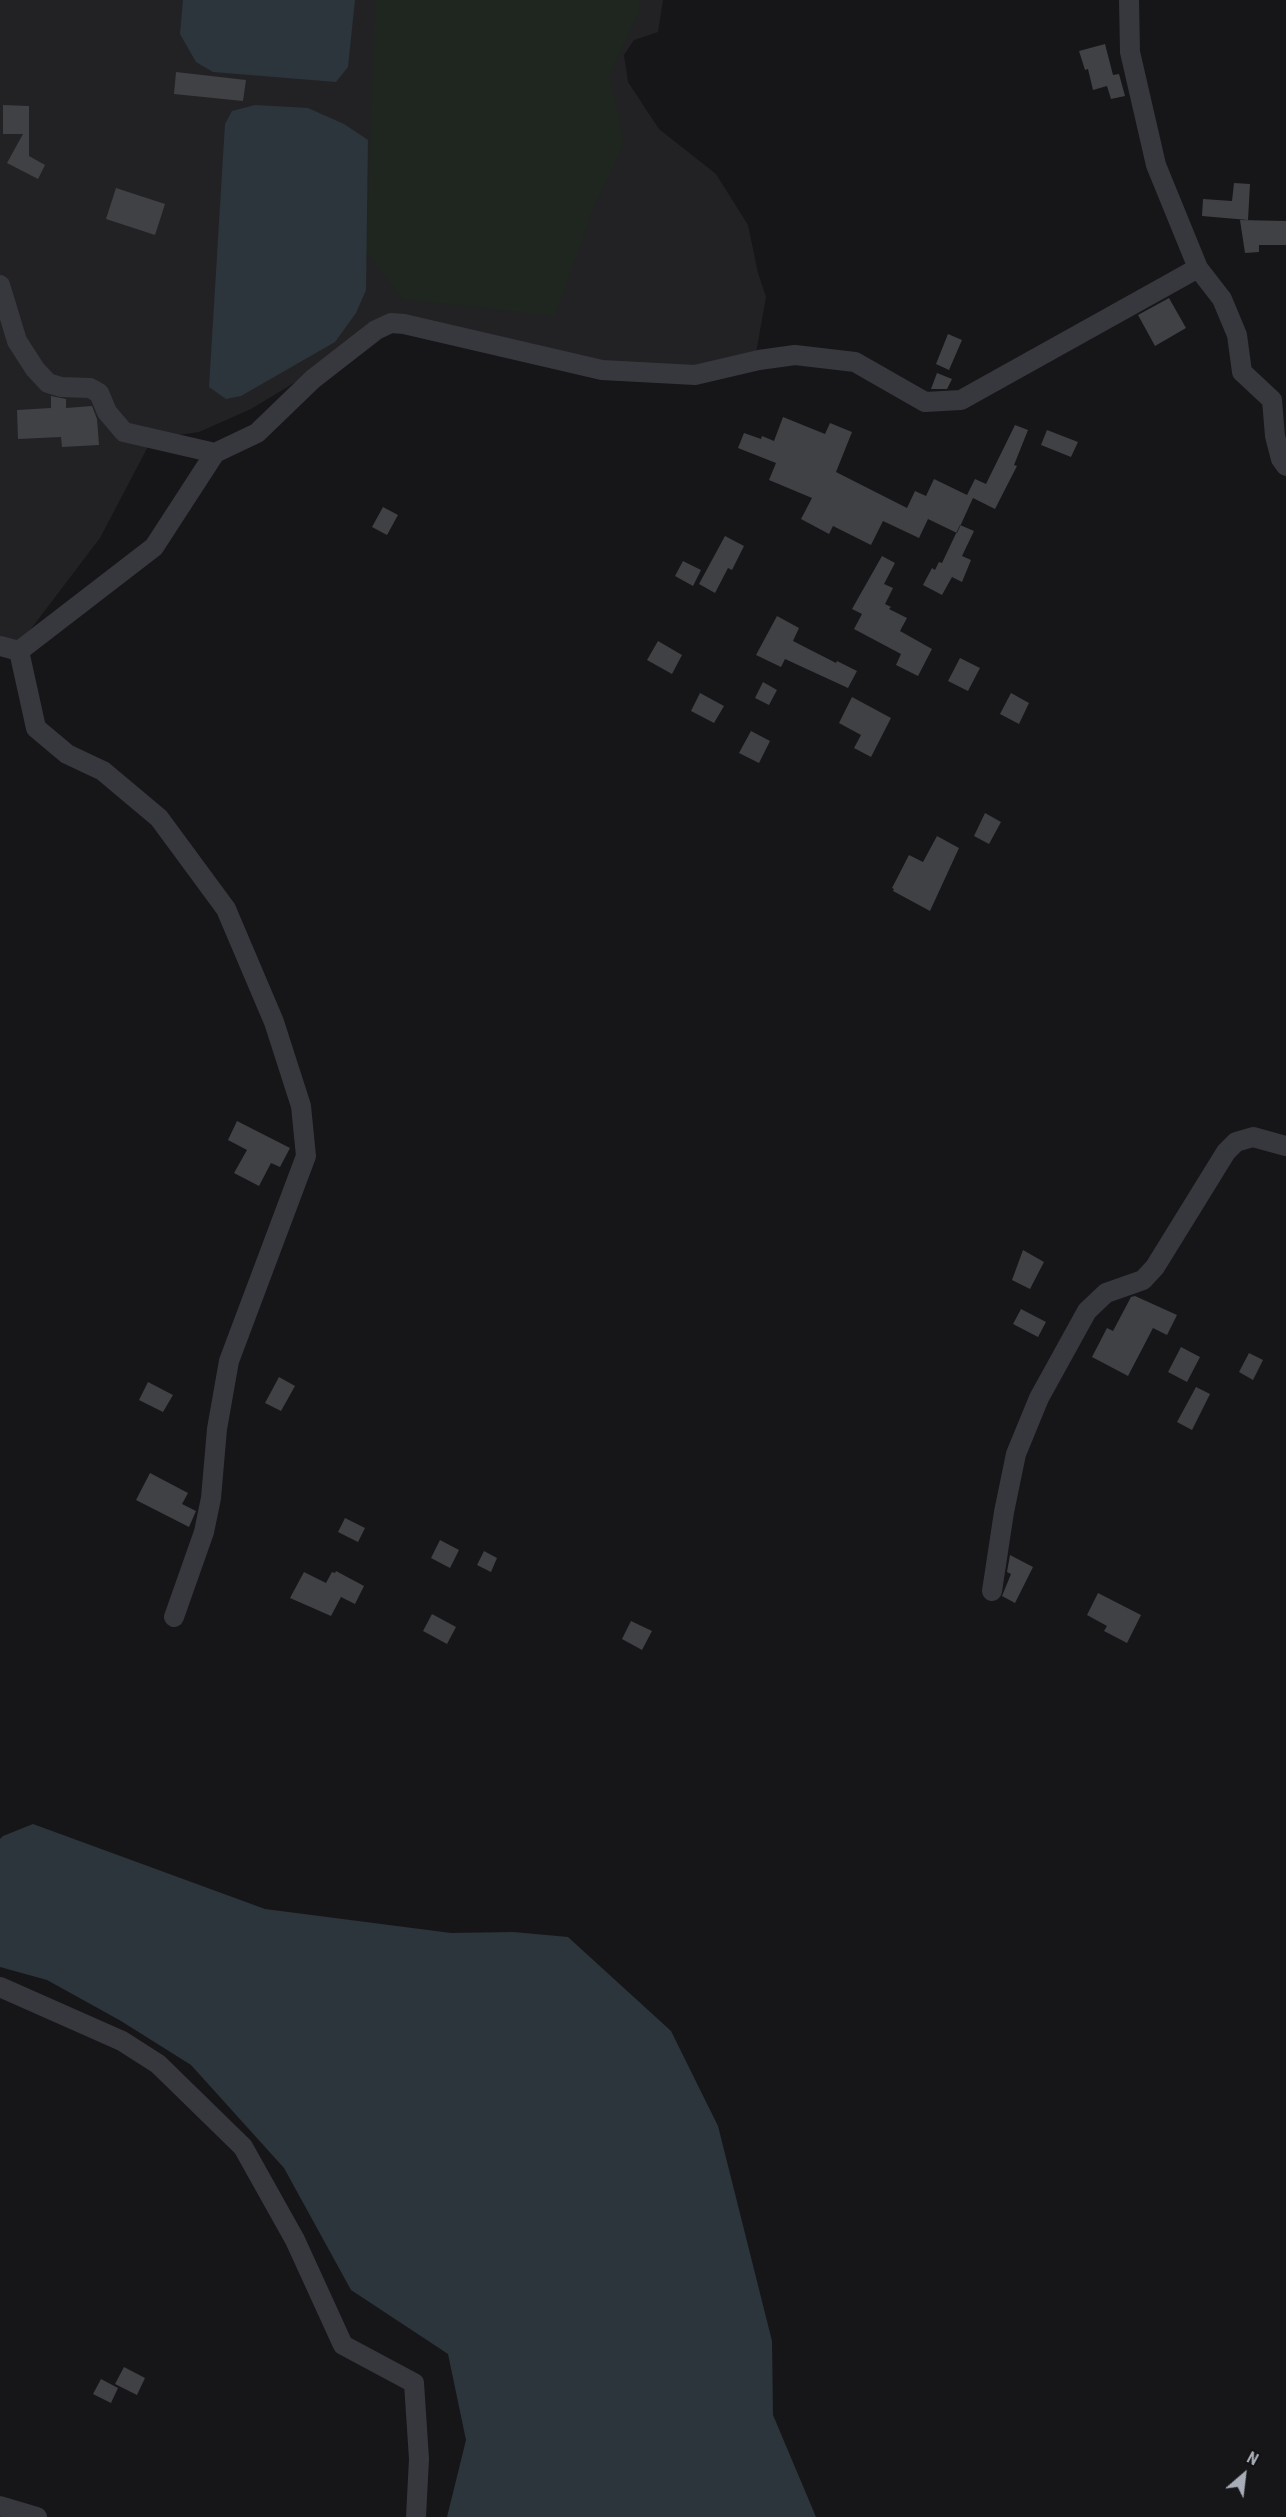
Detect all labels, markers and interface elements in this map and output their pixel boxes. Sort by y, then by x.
north arrow [1214,2445,1274,2505]
text: N [1244,2448,1261,2469]

